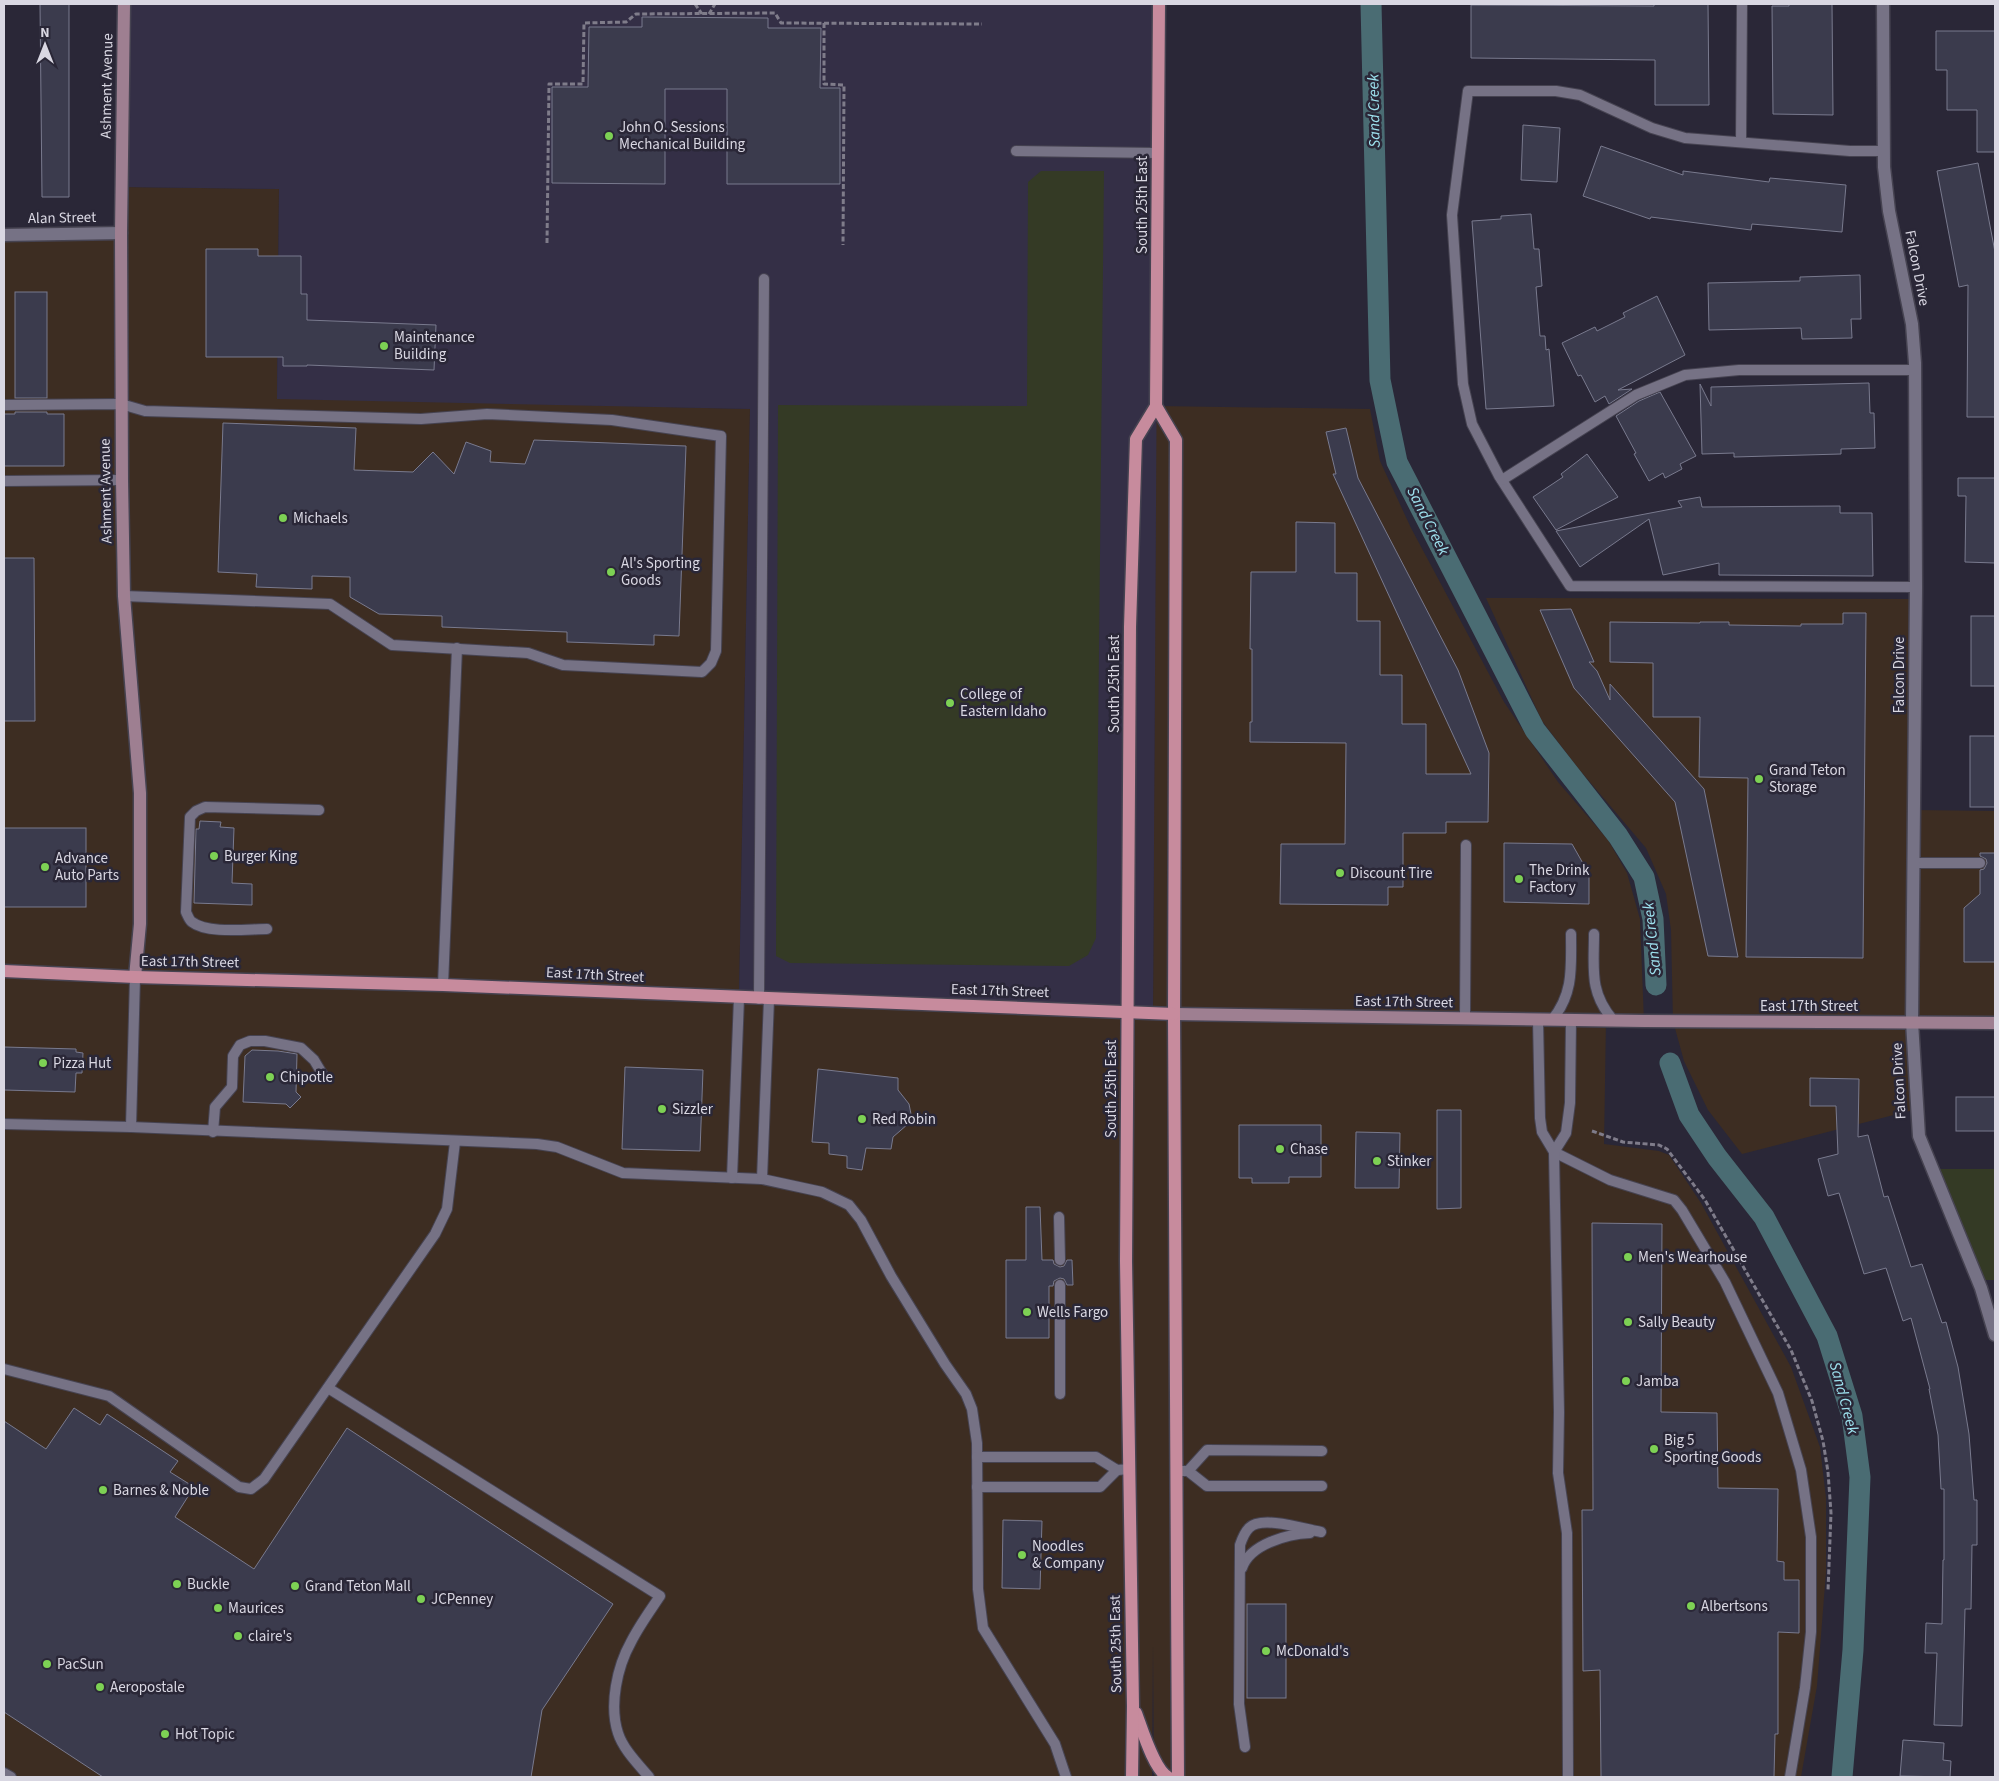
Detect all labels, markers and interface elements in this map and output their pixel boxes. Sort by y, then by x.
north arrow [20,20,70,70]
text: N [40,23,50,43]
street label: Ashment Avenue [96,33,118,139]
water label: Sand Creek [1362,73,1386,148]
place label: John O. Sessions Mechanical Building [619,117,746,155]
marker: John O. Sessions Mechanical Building [603,130,615,142]
street label: South 25th East [1132,156,1153,254]
street label: Alan Street [28,207,96,229]
street label: Falcon Drive [1899,228,1935,308]
place label: Maintenance Building [394,327,475,365]
marker: Maintenance Building [378,340,390,352]
street label: Ashment Avenue [95,438,117,544]
water label: Sand Creek [1401,483,1455,559]
place label: Michaels [293,508,348,529]
marker: Michaels [277,512,289,524]
place label: Al's Sporting Goods [621,553,700,591]
marker: Al's Sporting Goods [605,566,617,578]
street label: South 25th East [1104,635,1125,733]
street label: Falcon Drive [1889,637,1910,713]
place label: College of Eastern Idaho [960,684,1046,722]
marker: College of Eastern Idaho [944,697,956,709]
place label: Grand Teton Storage [1769,760,1846,798]
marker: Grand Teton Storage [1753,773,1765,785]
place label: Burger King [224,846,298,867]
place label: Advance Auto Parts [55,848,119,886]
marker: Burger King [208,850,220,862]
place label: The Drink Factory [1529,860,1590,898]
marker: Advance Auto Parts [39,861,51,873]
place label: Discount Tire [1350,863,1433,884]
marker: Discount Tire [1334,867,1346,879]
marker: The Drink Factory [1513,873,1525,885]
water label: Sand Creek [1637,901,1667,977]
street label: East 17th Street [141,951,239,973]
street label: East 17th Street [545,962,645,988]
street label: East 17th Street [951,979,1049,1003]
street label: East 17th Street [1355,991,1453,1013]
street label: East 17th Street [1760,996,1858,1017]
street label: South 25th East [1101,1040,1122,1138]
street label: Falcon Drive [1887,1042,1911,1120]
place label: Pizza Hut [53,1053,111,1074]
marker: Pizza Hut [37,1057,49,1069]
place label: Chipotle [280,1067,333,1088]
marker: Chipotle [264,1071,276,1083]
place label: Sizzler [672,1099,714,1120]
marker: Sizzler [656,1103,668,1115]
place label: Red Robin [872,1109,936,1130]
marker: Red Robin [856,1113,868,1125]
place label: Chase [1290,1139,1328,1160]
marker: Chase [1274,1143,1286,1155]
place label: Stinker [1387,1151,1432,1172]
marker: Stinker [1371,1155,1383,1167]
place label: Men's Wearhouse [1638,1247,1747,1268]
marker: Men's Wearhouse [1622,1251,1634,1263]
place label: Wells Fargo [1037,1302,1108,1323]
marker: Wells Fargo [1021,1306,1033,1318]
place label: Sally Beauty [1638,1312,1715,1333]
marker: Sally Beauty [1622,1316,1634,1328]
water label: Sand Creek [1824,1359,1864,1437]
place label: Jamba [1636,1371,1679,1392]
marker: Jamba [1620,1375,1632,1387]
place label: Big 5 Sporting Goods [1664,1430,1761,1468]
marker: Big 5 Sporting Goods [1648,1443,1660,1455]
place label: Barnes & Noble [113,1480,209,1501]
marker: Barnes & Noble [97,1484,109,1496]
place label: Noodles & Company [1032,1536,1104,1574]
marker: Noodles & Company [1016,1549,1028,1561]
place label: Buckle [187,1574,230,1595]
place label: Grand Teton Mall [305,1576,411,1597]
marker: Buckle [171,1578,183,1590]
marker: Grand Teton Mall [289,1580,301,1592]
place label: JCPenney [431,1589,493,1610]
marker: JCPenney [415,1593,427,1605]
street label: South 25th East [1105,1595,1127,1693]
place label: Albertsons [1701,1596,1768,1617]
place label: Maurices [228,1598,284,1619]
marker: Albertsons [1685,1600,1697,1612]
marker: Maurices [212,1602,224,1614]
place label: claire's [248,1626,292,1647]
marker: claire's [232,1630,244,1642]
place label: McDonald's [1276,1641,1349,1662]
marker: McDonald's [1260,1645,1272,1657]
place label: PacSun [57,1654,104,1675]
marker: PacSun [41,1658,53,1670]
place label: Aeropostale [110,1677,185,1698]
marker: Aeropostale [94,1681,106,1693]
place label: Hot Topic [175,1724,235,1745]
marker: Hot Topic [159,1728,171,1740]

